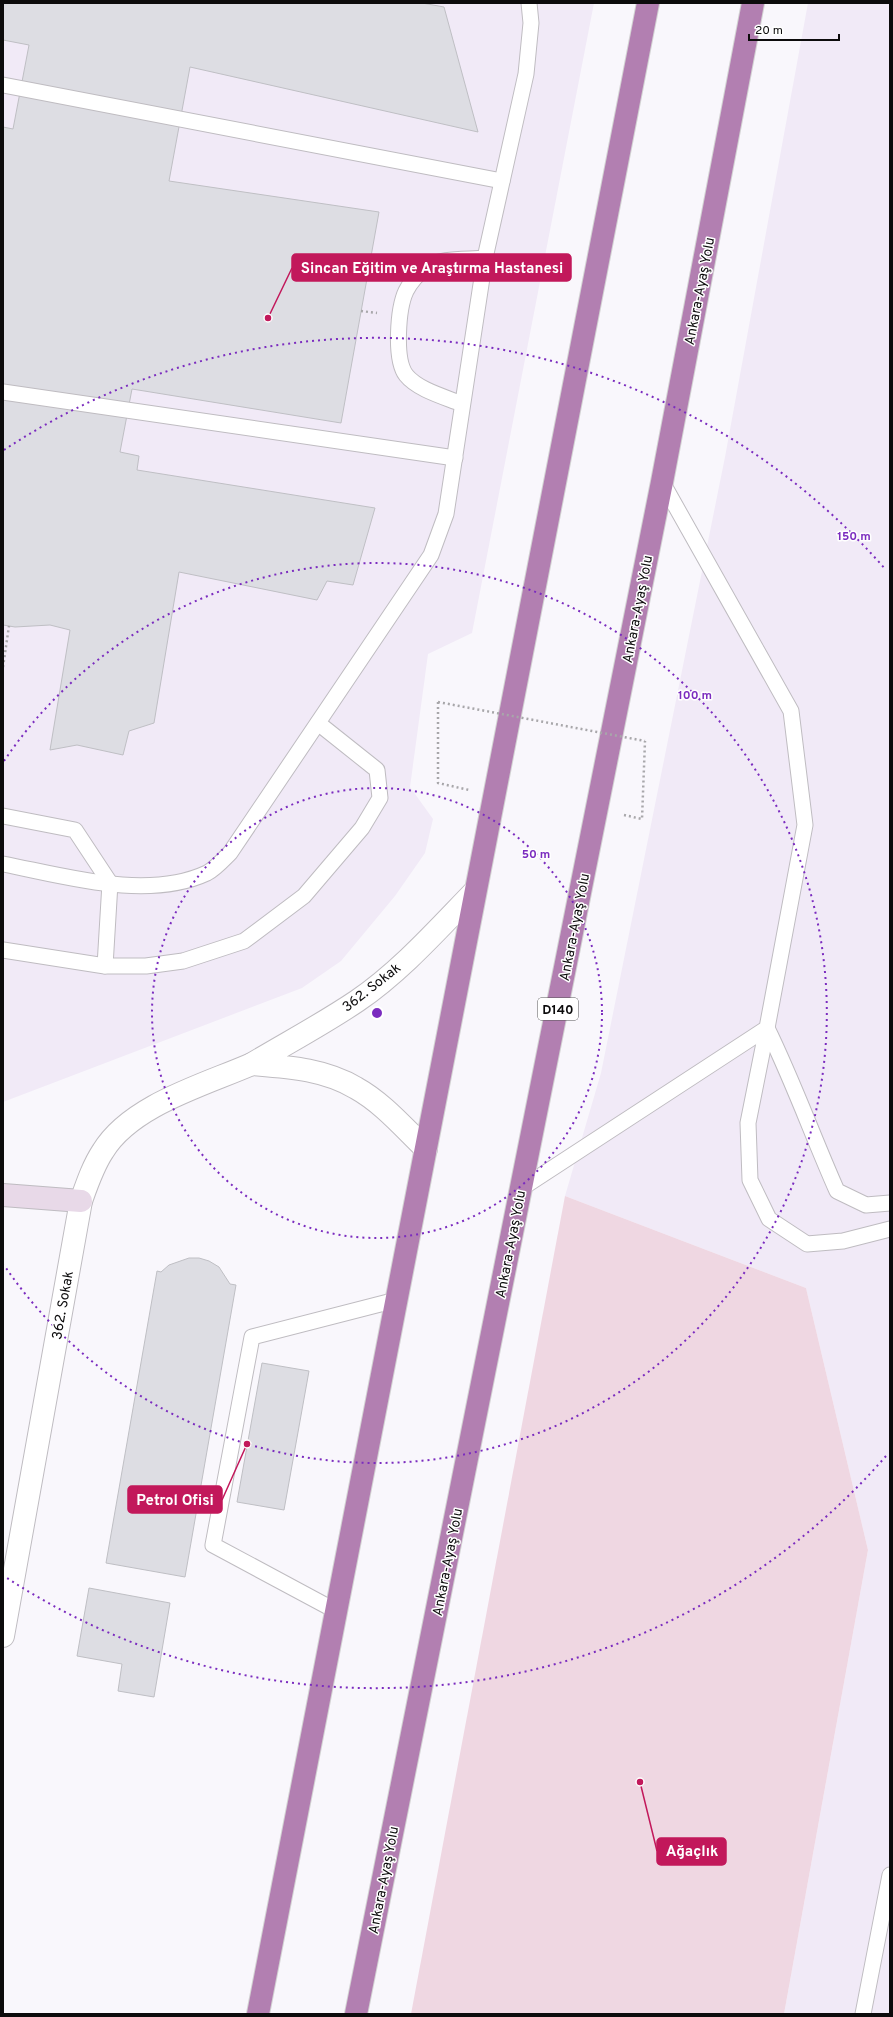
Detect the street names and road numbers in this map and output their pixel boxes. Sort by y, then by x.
street label: Ankara-Ayaş Yolu [682,236,719,347]
street label: Ankara-Ayaş Yolu [620,554,657,665]
street label: Ankara-Ayaş Yolu [557,872,594,983]
street label: 362. Sokak [339,960,405,1016]
road number: D140 [538,998,578,1020]
street label: Ankara-Ayaş Yolu [493,1189,530,1300]
street label: 362. Sokak [49,1270,78,1341]
street label: Ankara-Ayaş Yolu [430,1507,467,1618]
street label: Ankara-Ayaş Yolu [366,1825,403,1936]

